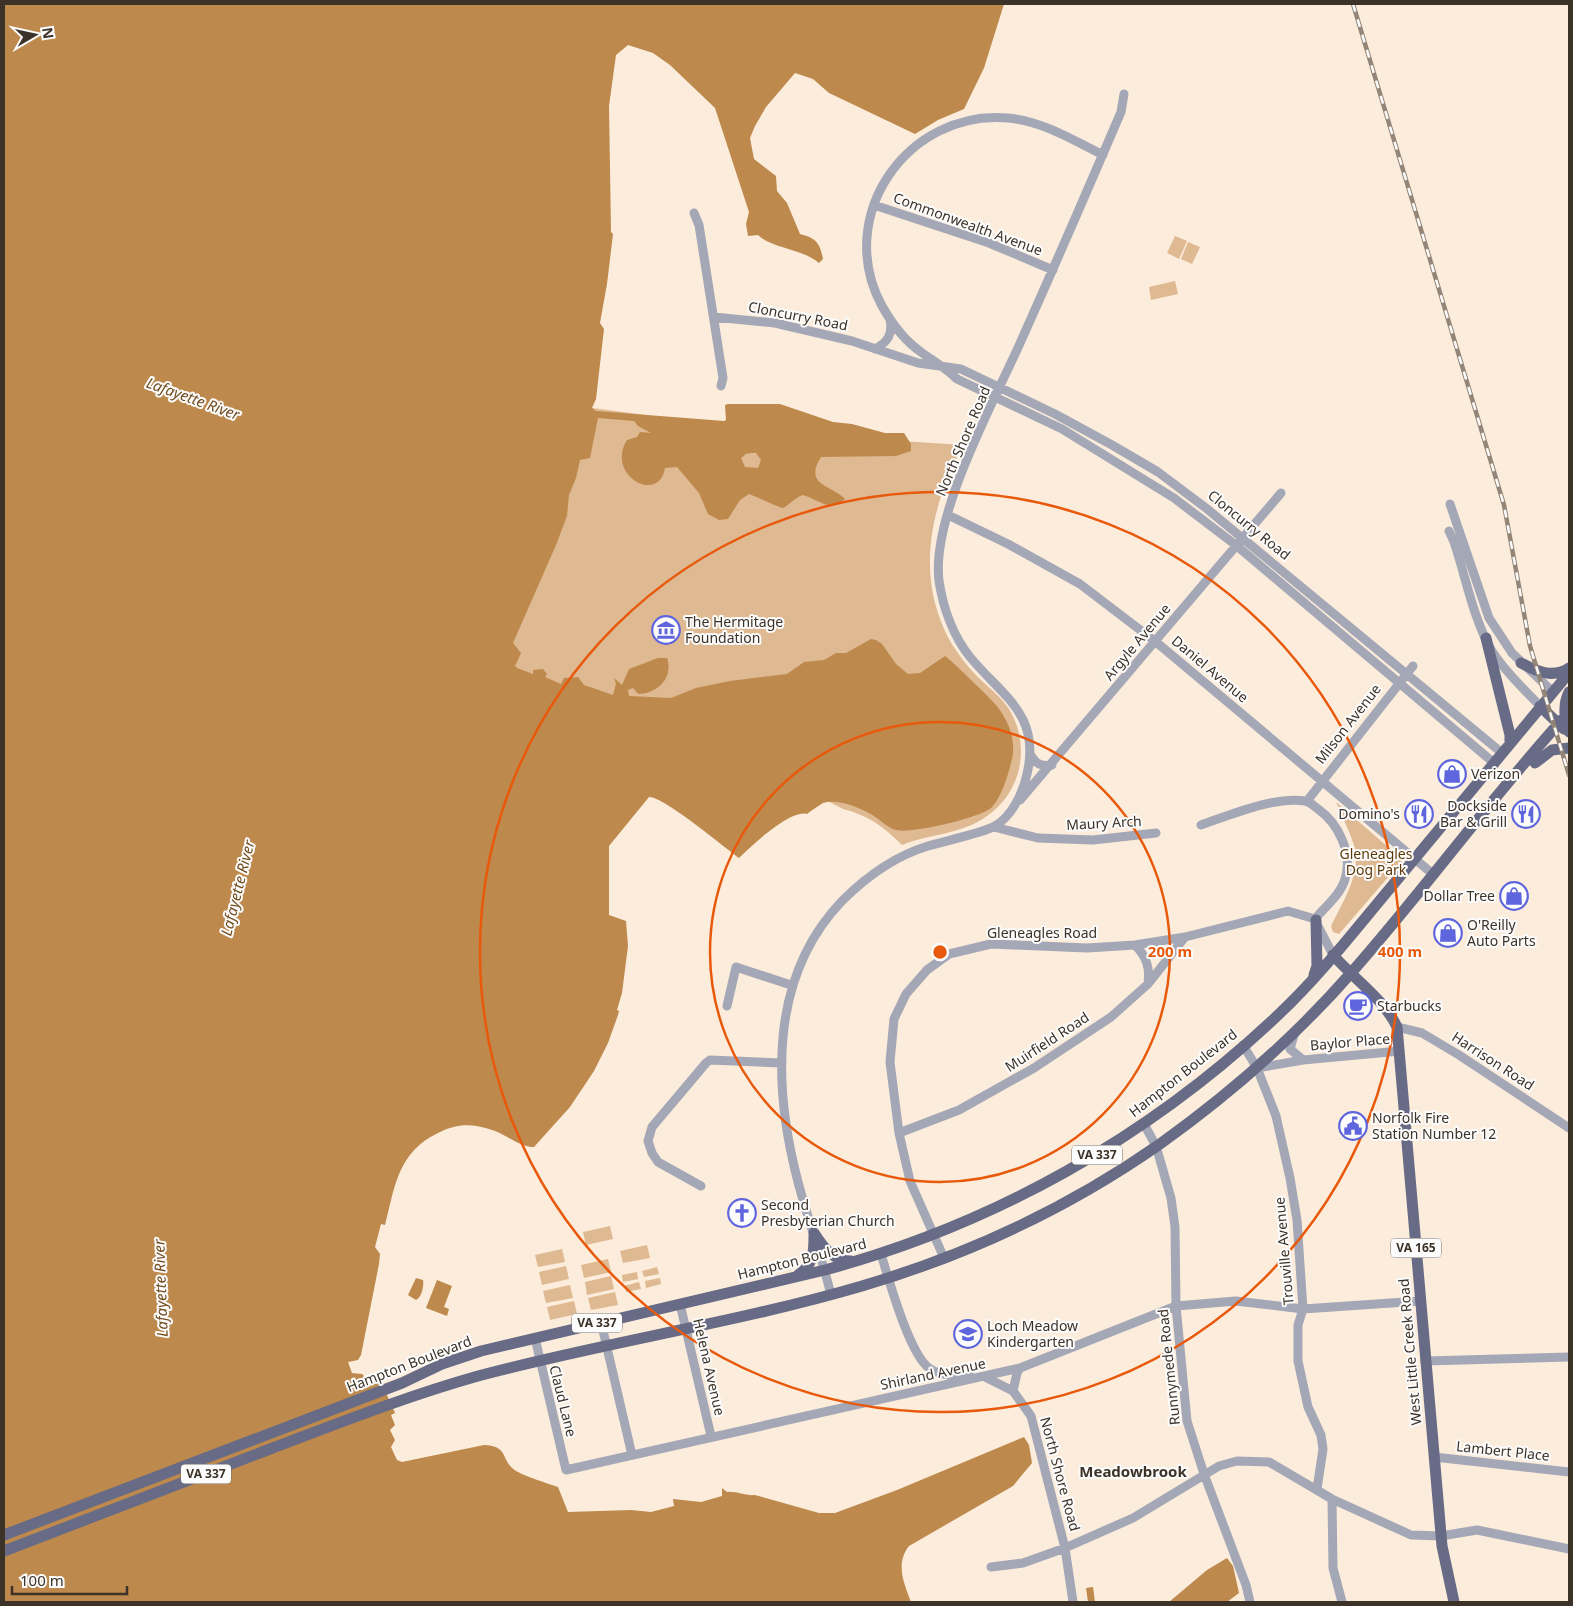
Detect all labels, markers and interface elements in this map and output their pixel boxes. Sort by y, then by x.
north arrow [10,10,60,60]
text: N [38,26,59,40]
street label: Commonwealth Avenue [891,188,1046,259]
street label: Cloncurry Road [747,297,849,334]
water label: Lafayette River [144,372,244,425]
street label: North Shore Road [931,383,994,499]
street label: Cloncurry Road [1204,485,1295,564]
street label: Argyle Avenue [1099,599,1174,684]
place label: The Hermitage Foundation [685,612,783,647]
museum icon: The Hermitage Foundation [651,615,681,645]
street label: Daniel Avenue [1168,631,1253,706]
street label: Milson Avenue [1310,680,1385,768]
shop icon: Verizon [1437,759,1467,789]
place label: Verizon [1471,764,1520,783]
place label: Dockside Bar & Grill [1440,796,1507,831]
restaurant icon: Domino's [1404,799,1434,829]
restaurant icon: Dockside Bar & Grill [1511,799,1541,829]
place label: Domino's [1338,804,1400,823]
street label: Maury Arch [1066,811,1142,834]
water label: Lafayette River [216,837,259,938]
park label: Gleneagles Dog Park [1340,844,1413,879]
shop icon: Dollar Tree [1499,881,1529,911]
place label: Dollar Tree [1423,886,1495,905]
place label: O'Reilly Auto Parts [1467,915,1536,950]
shop icon: O'Reilly Auto Parts [1433,918,1463,948]
street label: Gleneagles Road [987,923,1097,942]
text: 200 m [1148,941,1192,961]
text: 400 m [1378,941,1422,961]
centre of rings [931,943,949,961]
cafe icon: Starbucks [1343,991,1373,1021]
place label: Starbucks [1377,996,1442,1015]
street label: Muirfield Road [1001,1007,1092,1076]
street label: Hampton Boulevard [1125,1024,1241,1121]
street label: Harrison Road [1448,1027,1538,1094]
street label: Baylor Place [1309,1029,1391,1054]
place label: Norfolk Fire Station Number 12 [1372,1108,1496,1143]
public building icon: Norfolk Fire Station Number 12 [1338,1111,1368,1141]
road number: VA 337 [1072,1146,1122,1164]
place label: Second Presbyterian Church [761,1195,895,1230]
street label: Trouville Avenue [1269,1196,1298,1306]
church icon: Second Presbyterian Church [727,1198,757,1228]
street label: Hampton Boulevard [735,1233,868,1284]
water label: Lafayette River [148,1238,172,1337]
road number: VA 165 [1391,1238,1441,1258]
street label: West Little Creek Road [1394,1278,1425,1426]
street label: Runnymede Road [1153,1308,1184,1426]
road number: VA 337 [572,1314,622,1332]
street label: Helena Avenue [689,1316,730,1417]
place label: Loch Meadow Kindergarten [987,1316,1078,1351]
school or university icon: Loch Meadow Kindergarten [953,1319,983,1349]
street label: Hampton Boulevard [344,1331,474,1396]
street label: Shirland Avenue [878,1353,987,1394]
street label: Claud Lane [545,1363,582,1439]
street label: North Shore Road [1036,1415,1085,1533]
street label: Lambert Place [1455,1436,1551,1465]
district label: Meadowbrook [1079,1461,1187,1481]
road number: VA 337 [181,1465,231,1484]
scale bar [12,1564,128,1596]
text: 100 m [20,1570,64,1590]

